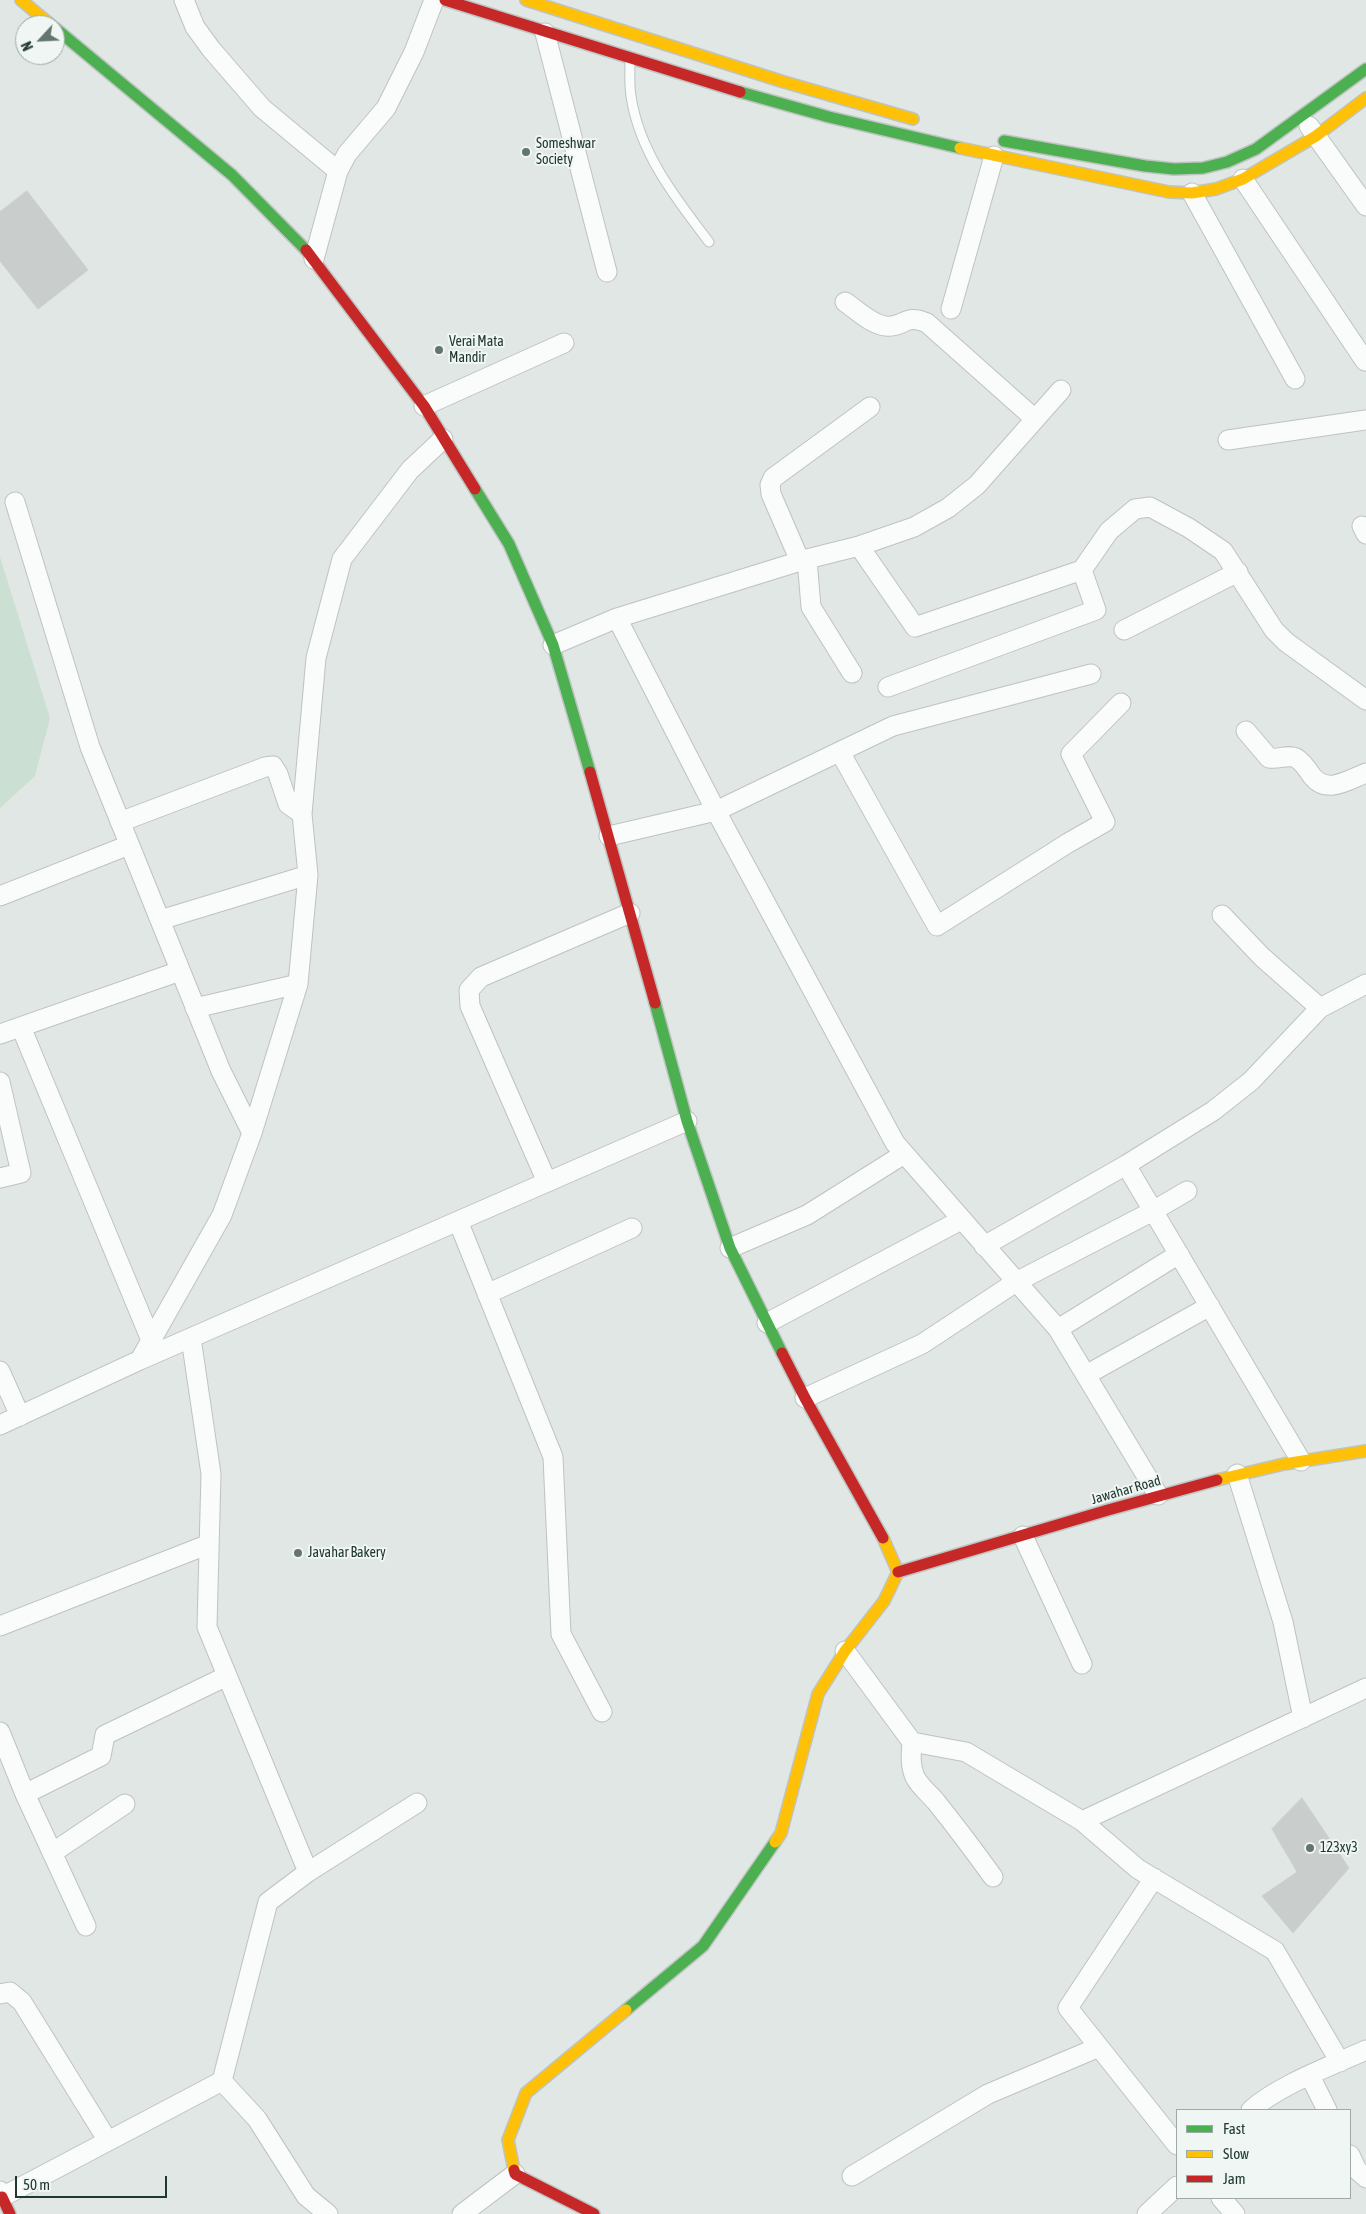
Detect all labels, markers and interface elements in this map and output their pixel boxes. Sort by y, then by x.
north arrow [15,15,65,65]
text: N [18,39,36,53]
place label: Someshwar Society [536,136,595,168]
marker: Someshwar Society [520,146,532,158]
place label: Verai Mata Mandir [449,334,504,367]
marker: Verai Mata Mandir [433,344,445,356]
street label: Jawahar Road [1089,1472,1163,1508]
place label: Javahar Bakery [308,1545,386,1561]
marker: Javahar Bakery [292,1547,304,1559]
place label: 123xy3 [1320,1840,1358,1856]
marker: 123xy3 [1304,1842,1316,1854]
legend [1176,2109,1351,2199]
text: Fast [1223,2120,1245,2137]
text: Slow [1223,2145,1249,2162]
scale bar [18,2166,170,2198]
text: Jam [1223,2170,1246,2187]
text: 50 m [23,2176,50,2193]

